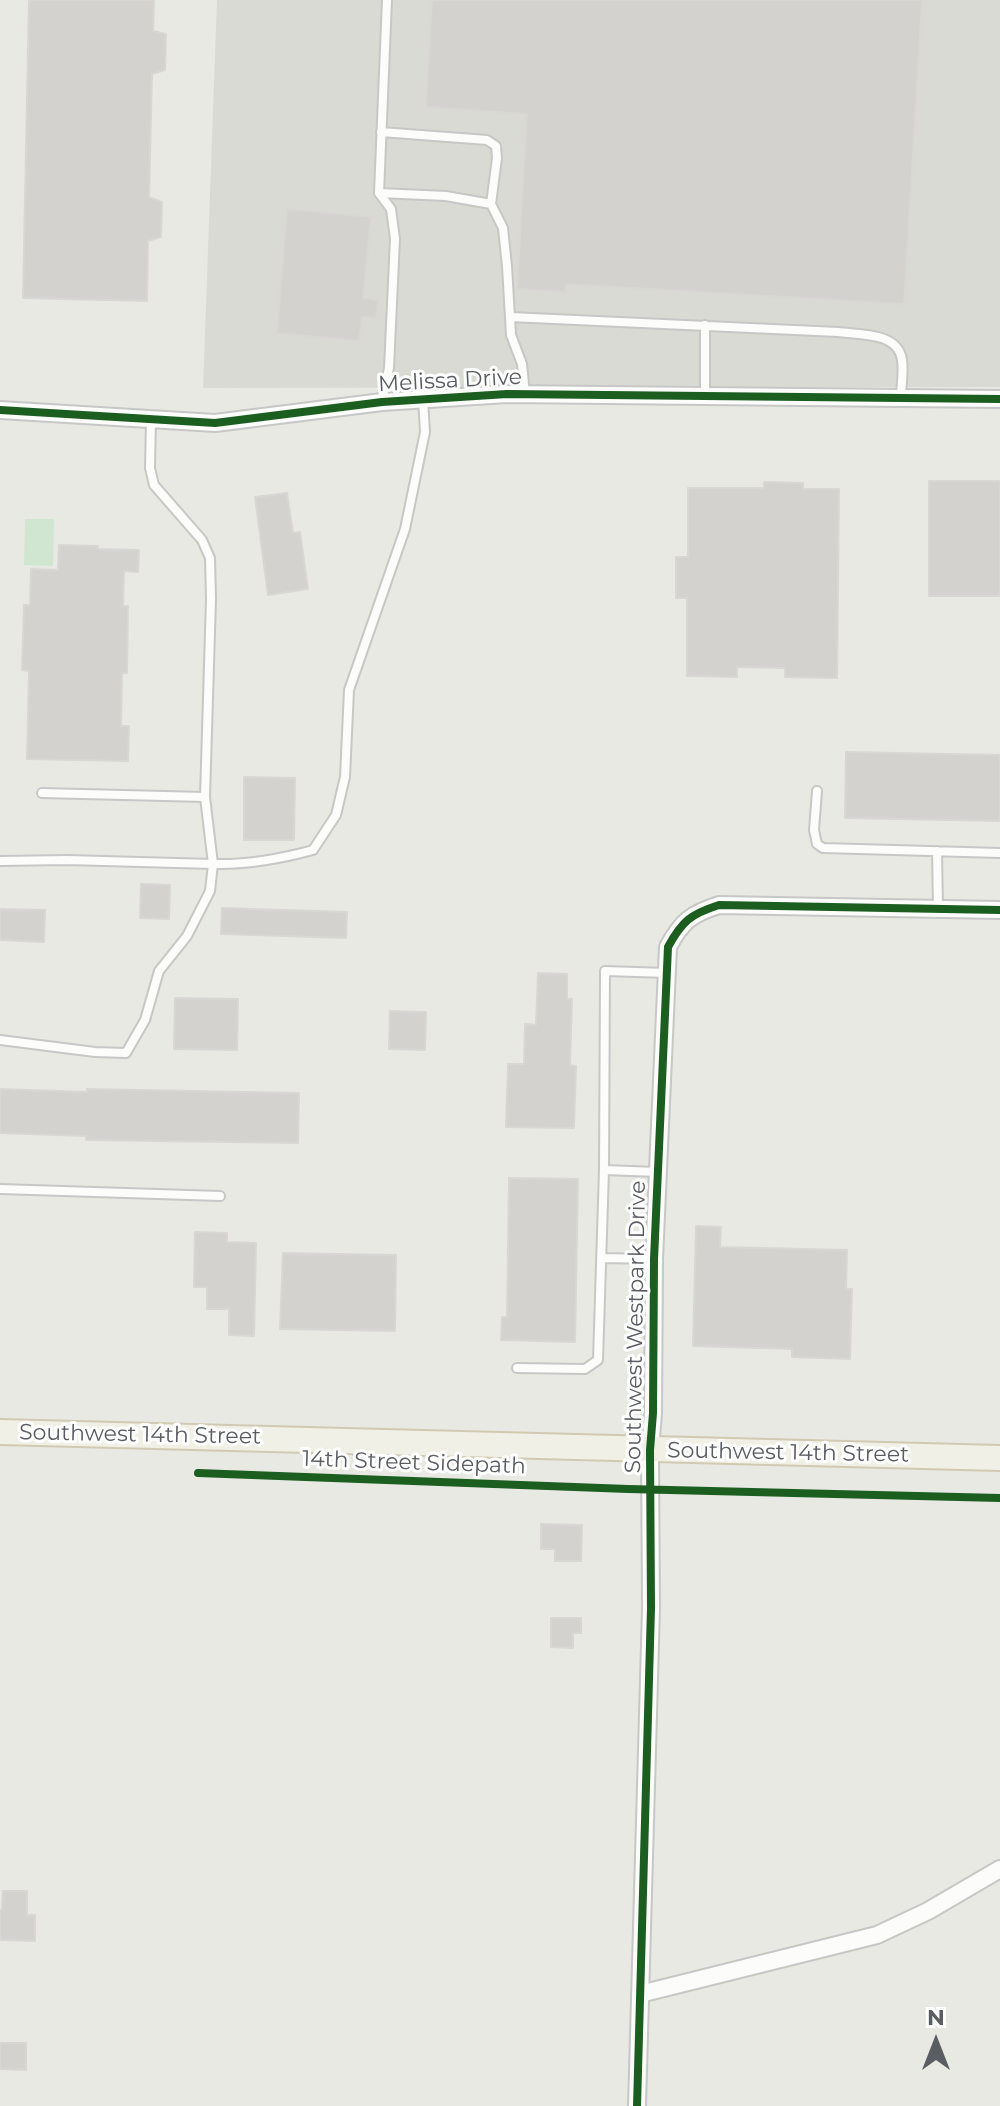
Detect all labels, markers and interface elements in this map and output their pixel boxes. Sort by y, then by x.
street label: Melissa Drive [377,364,523,398]
street label: Southwest Westpark Drive [620,1180,652,1474]
street label: Southwest 14th Street [19,1420,261,1450]
street label: Southwest 14th Street [667,1438,909,1468]
street label: 14th Street Sidepath [302,1446,526,1480]
north arrow [896,2002,976,2082]
text: N [927,2004,945,2031]

